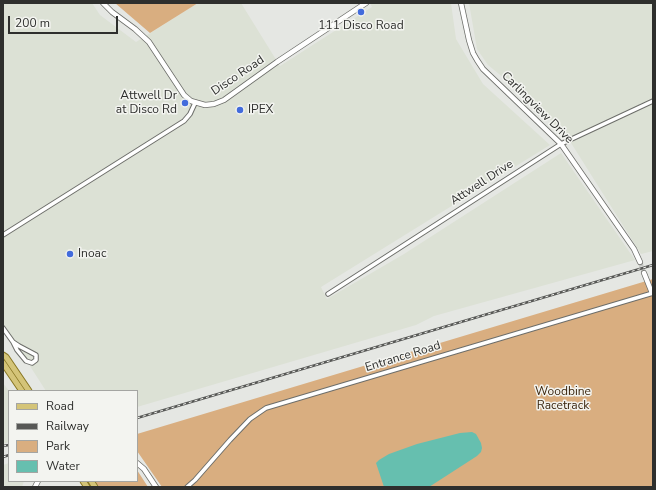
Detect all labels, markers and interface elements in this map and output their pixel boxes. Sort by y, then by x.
marker: 111 Disco Road [356,7,366,17]
scale bar [10,8,120,34]
text: 200 m [15,15,50,31]
place label: 111 Disco Road [318,19,404,33]
street label: Disco Road [209,53,267,99]
street label: Carlingview Drive [498,69,576,147]
place label: Attwell Dr at Disco Rd [116,89,177,117]
marker: Attwell Dr at Disco Rd [180,98,190,108]
place label: IPEX [248,103,273,117]
marker: IPEX [235,105,245,115]
street label: Attwell Drive [448,157,516,209]
place label: Inoac [78,247,106,261]
marker: Inoac [65,249,75,259]
street label: Entrance Road [363,339,443,375]
park label: Woodbine Racetrack [535,385,591,413]
legend [8,390,138,482]
text: Road [46,398,74,414]
text: Railway [46,418,89,434]
text: Park [46,438,70,454]
text: Water [46,458,80,474]

